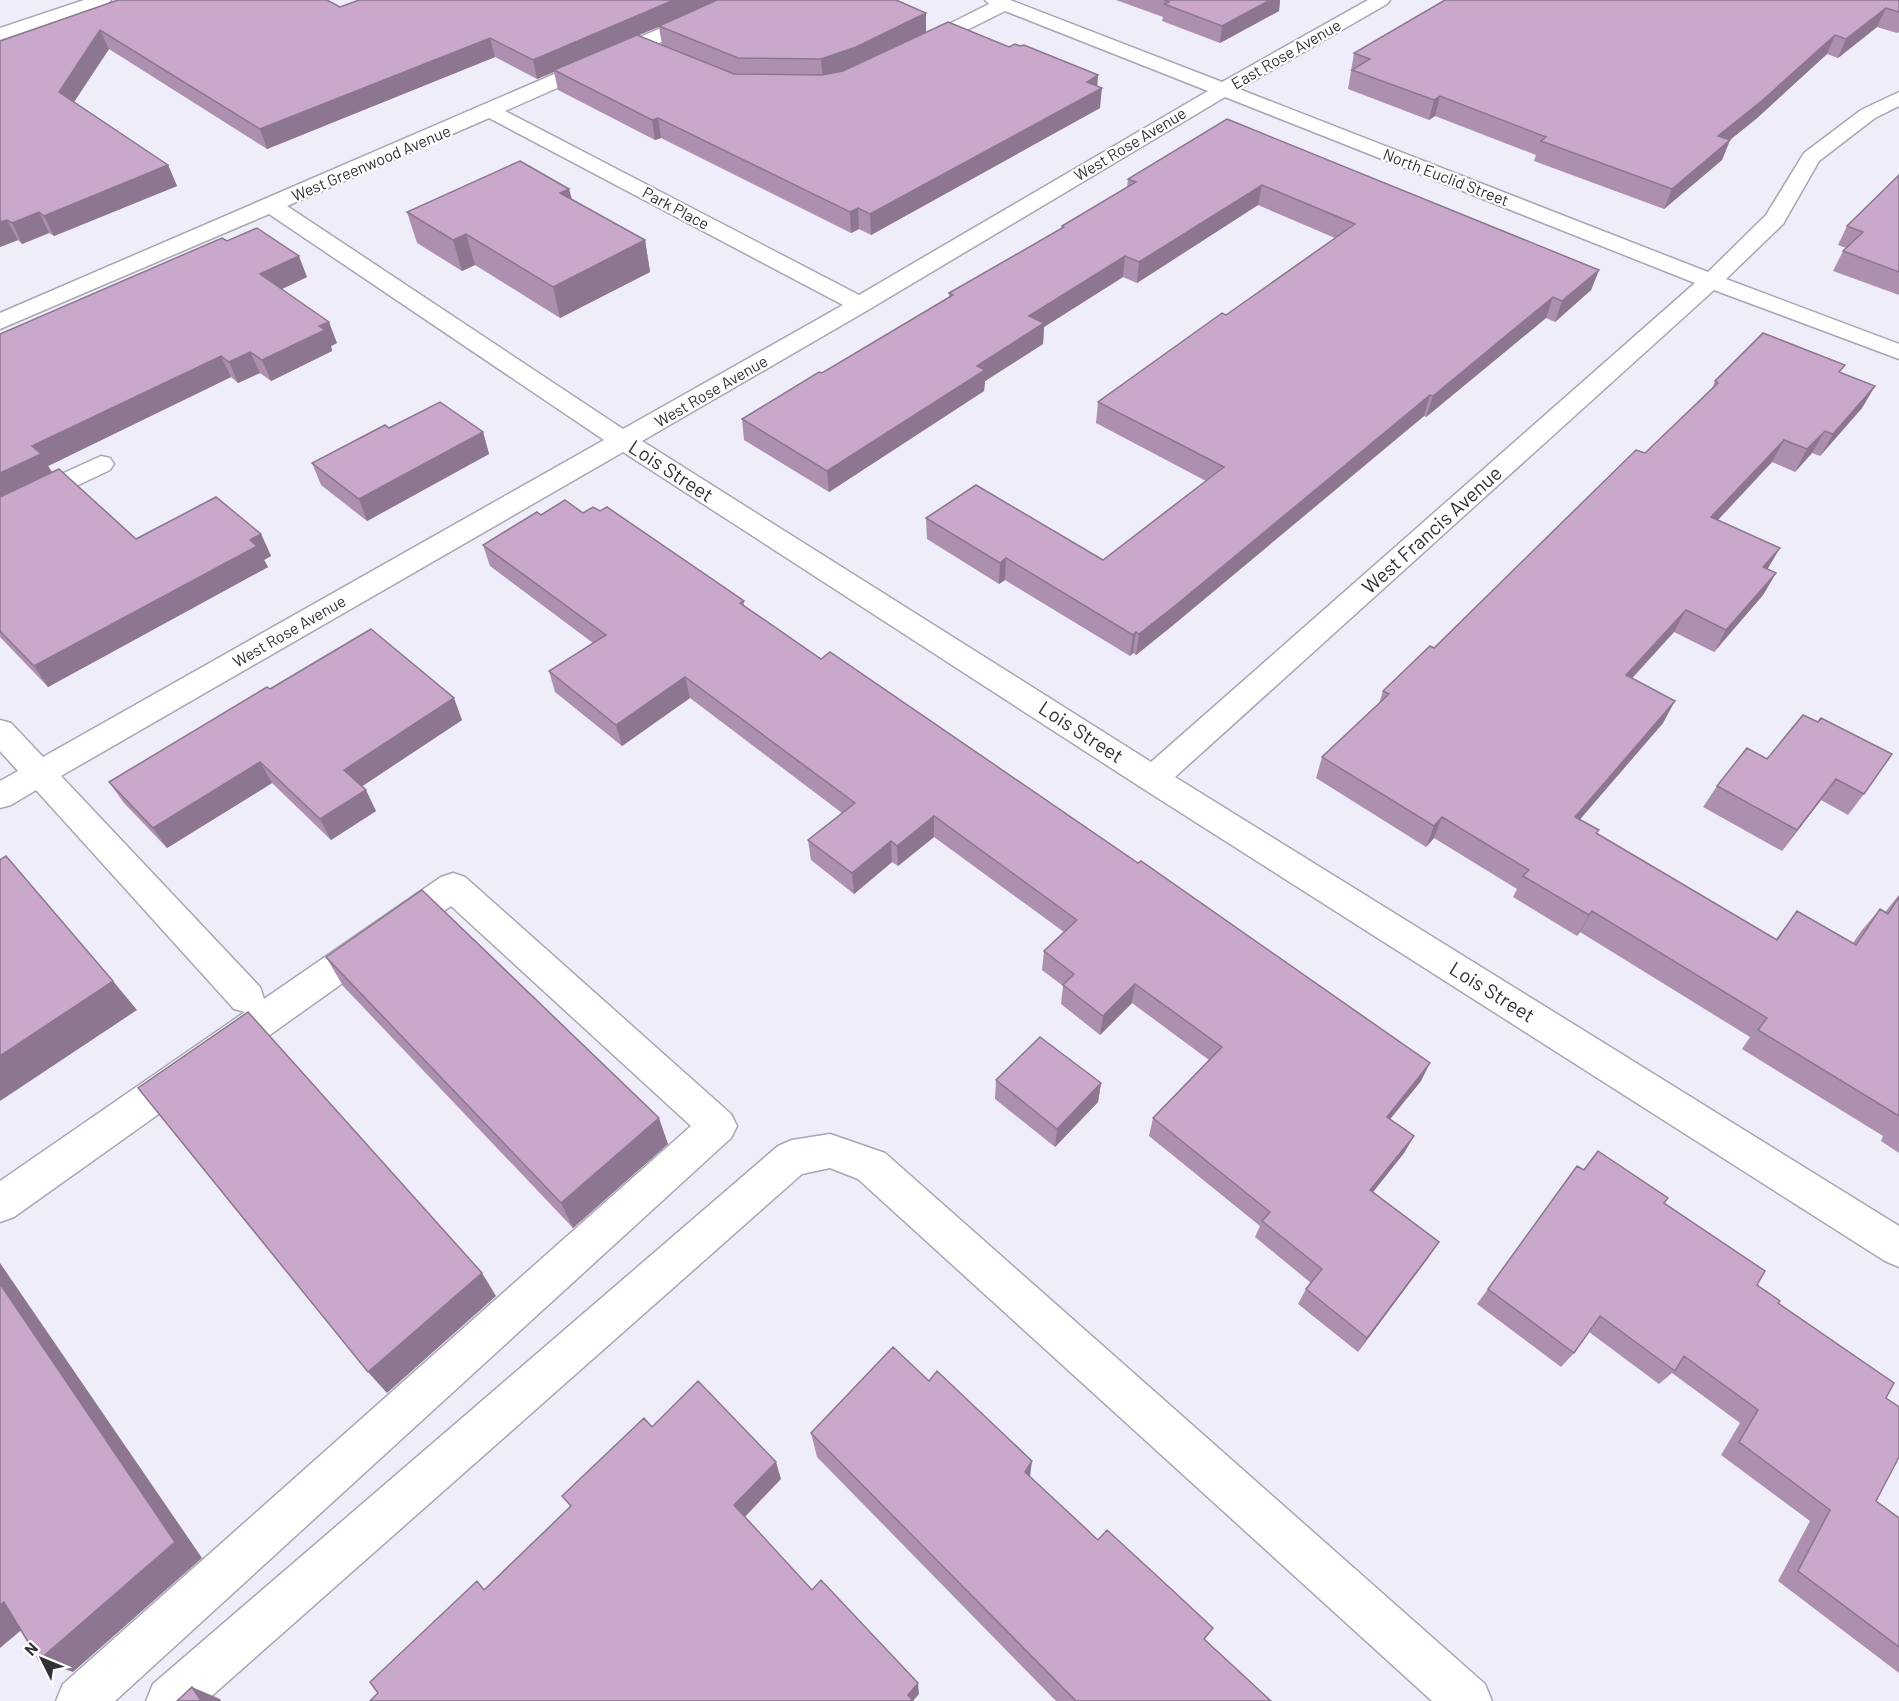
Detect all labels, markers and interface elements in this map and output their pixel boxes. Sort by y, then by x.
street label: East Rose Avenue [1228,15,1344,93]
street label: West Rose Avenue [1070,103,1189,184]
street label: West Greenwood Avenue [288,120,453,205]
street label: North Euclid Street [1381,144,1512,209]
street label: Park Place [640,182,713,233]
street label: West Rose Avenue [651,351,771,431]
street label: Lois Street [625,434,718,506]
street label: West Francis Avenue [1356,460,1506,598]
street label: West Rose Avenue [229,591,349,671]
street label: Lois Street [1035,695,1128,767]
street label: Lois Street [1446,956,1539,1027]
north arrow [12,1629,72,1689]
text: N [20,1638,41,1659]

